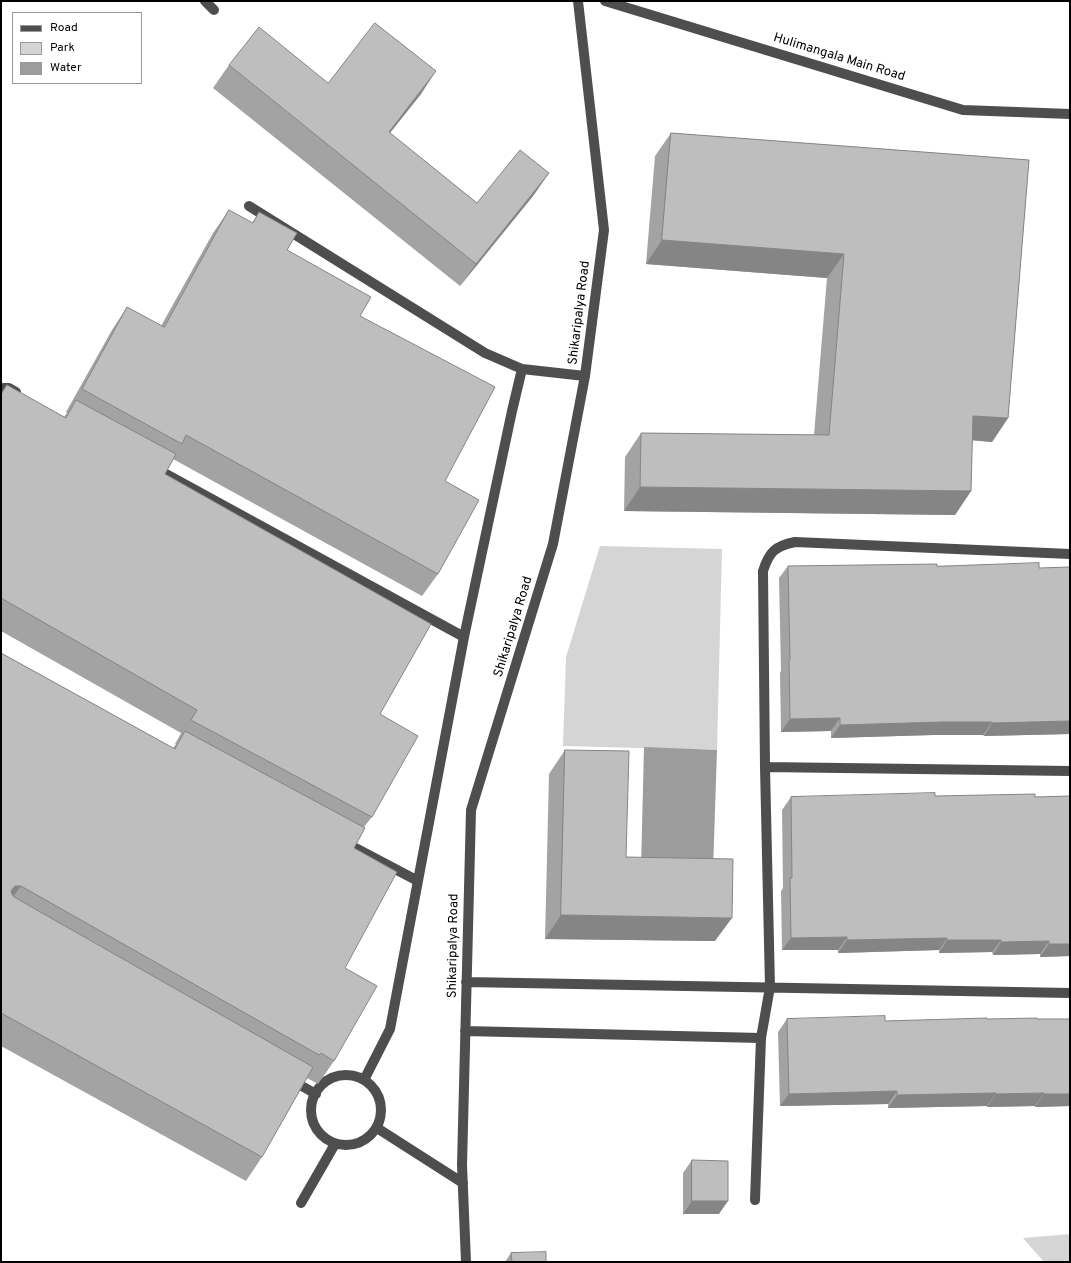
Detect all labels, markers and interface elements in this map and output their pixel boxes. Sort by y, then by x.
legend [12,12,142,84]
text: Road [50,20,78,36]
street label: Hulimangala Main Road [771,31,907,85]
text: Park [50,40,75,56]
text: Water [50,60,82,76]
street label: Shikaripalya Road [566,260,594,366]
street label: Shikaripalya Road [491,575,537,679]
street label: Shikaripalya Road [445,894,463,998]

